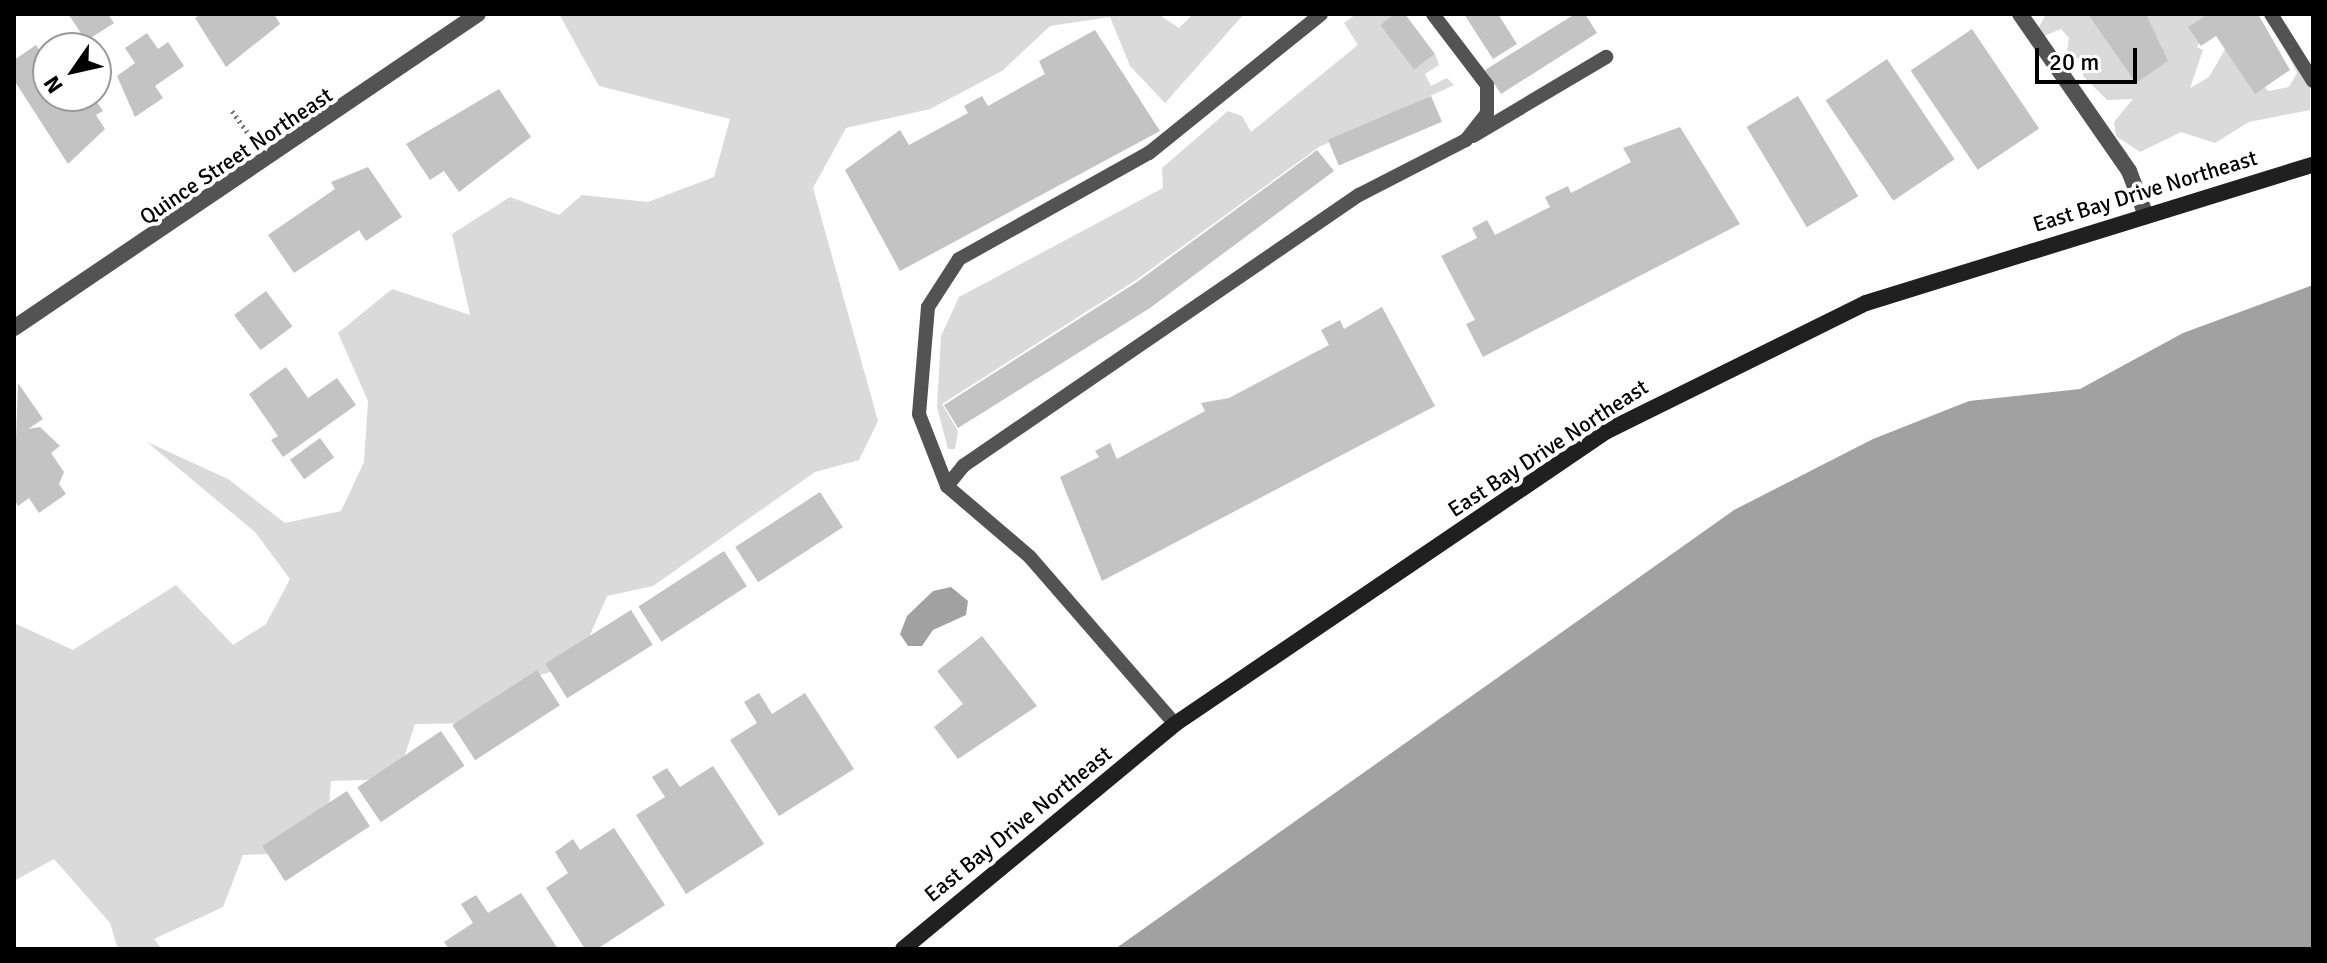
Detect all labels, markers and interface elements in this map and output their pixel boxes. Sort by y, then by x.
north arrow [32,32,112,112]
scale bar [2039,32,2141,82]
text: 20 m [2049,47,2099,77]
text: N [38,71,69,98]
street label: Quince Street Northeast [135,82,337,230]
street label: East Bay Drive Northeast [2030,144,2260,238]
street label: East Bay Drive Northeast [1443,373,1653,523]
street label: East Bay Drive Northeast [919,740,1117,908]

